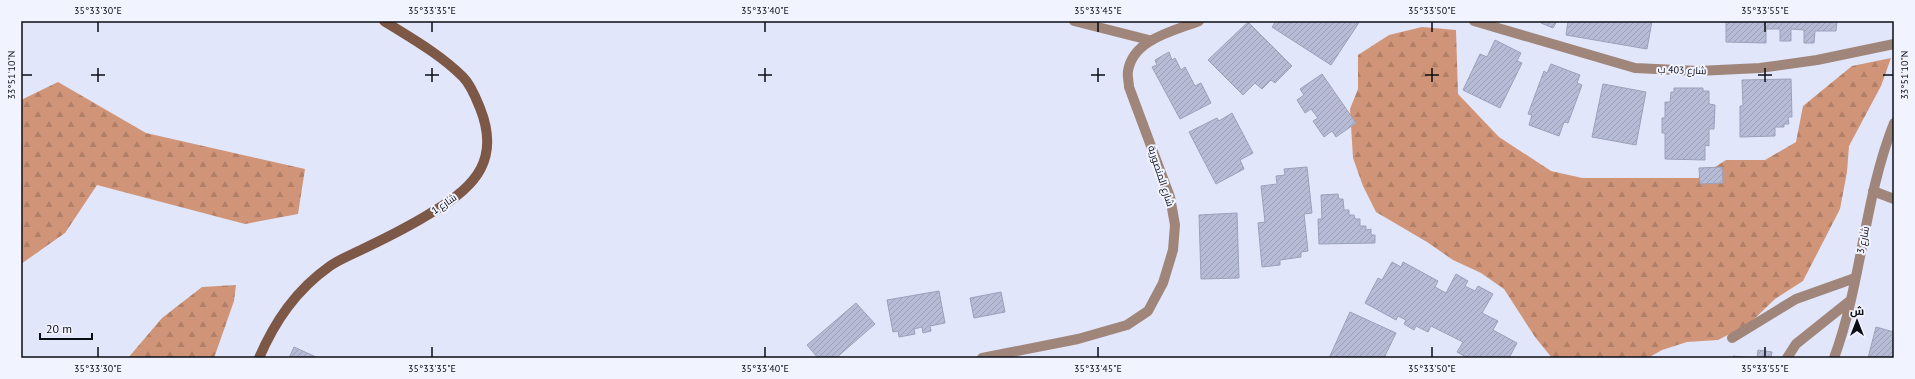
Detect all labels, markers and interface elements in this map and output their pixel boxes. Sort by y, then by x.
text: 35°33'30"E [74,4,122,17]
text: 35°33'35"E [408,4,456,17]
text: 35°33'40"E [741,4,789,17]
text: 35°33'45"E [1074,4,1122,17]
text: 35°33'50"E [1408,4,1456,17]
text: 35°33'55"E [1741,4,1789,17]
text: 33°51'10"N [5,50,18,100]
text: 33°51'10"N [1898,50,1911,100]
street label: شارع 403 ب [1657,63,1707,77]
street label: شارع المنصورية [1145,144,1177,208]
street label: شارع 1 [429,191,459,217]
street label: شارع 3 [1854,225,1872,255]
north arrow [1837,301,1877,341]
text: ش [1850,304,1864,318]
scale bar [40,315,92,341]
text: 20 m [46,321,72,336]
text: 35°33'30"E [74,362,122,375]
text: 35°33'35"E [408,362,456,375]
text: 35°33'40"E [741,362,789,375]
text: 35°33'45"E [1074,362,1122,375]
text: 35°33'50"E [1408,362,1456,375]
text: 35°33'55"E [1741,362,1789,375]

